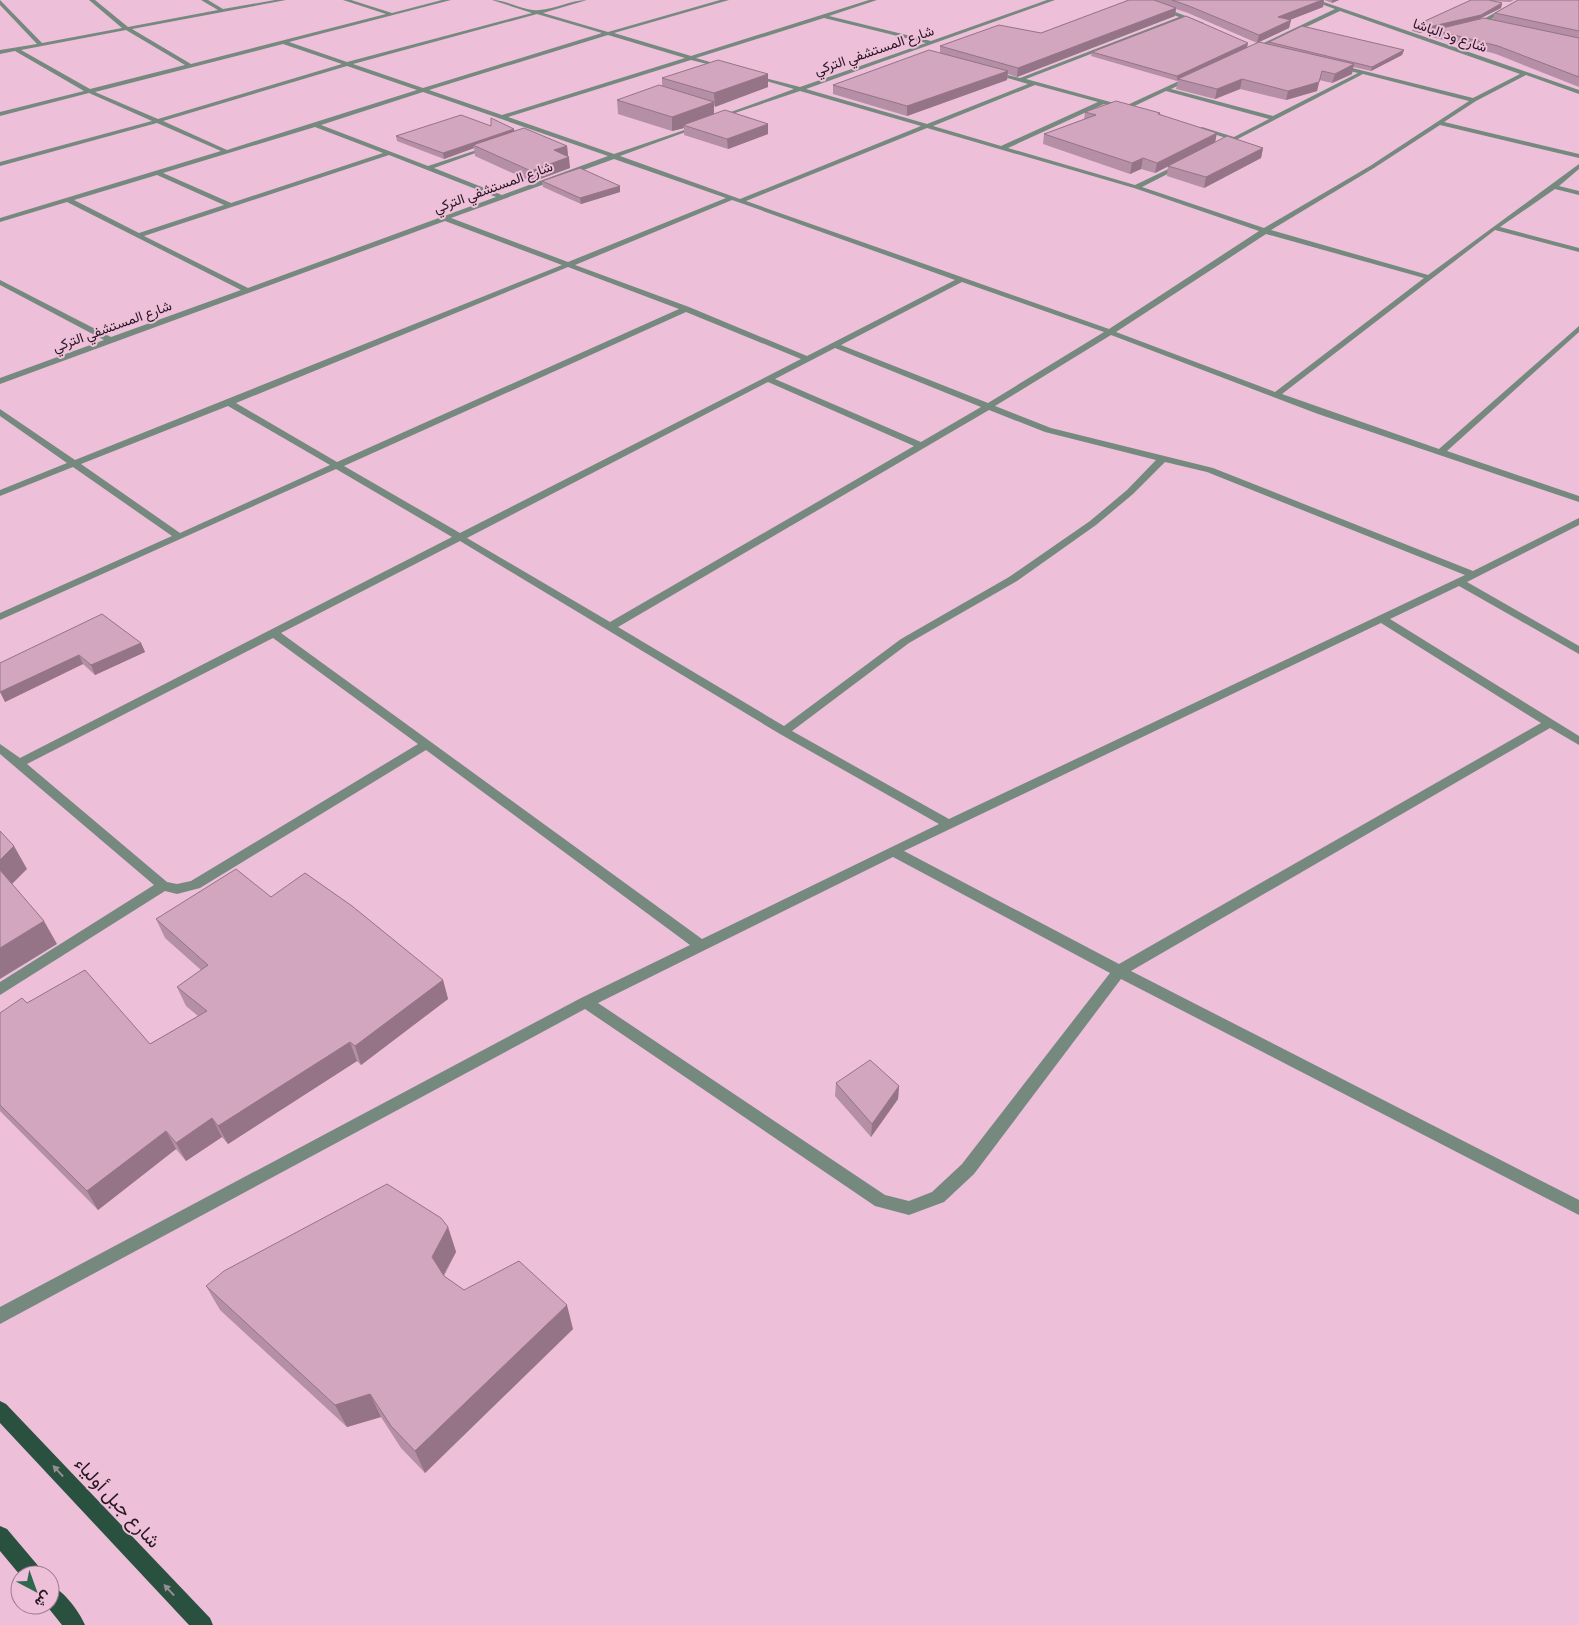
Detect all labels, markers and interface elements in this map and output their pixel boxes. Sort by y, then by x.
street label: شارع ود الباشا [1410,14,1489,58]
street label: شارع المستشفي التركي [812,21,937,82]
street label: شارع المستشفي التركي [431,157,556,220]
street label: شارع المستشفي التركي [50,296,175,359]
street label: شارع جبل أولياء [68,1451,166,1555]
one-way arrow [52,1466,64,1478]
north arrow [10,1565,60,1615]
one-way arrow [163,1584,175,1596]
text: ش [30,1586,56,1612]

